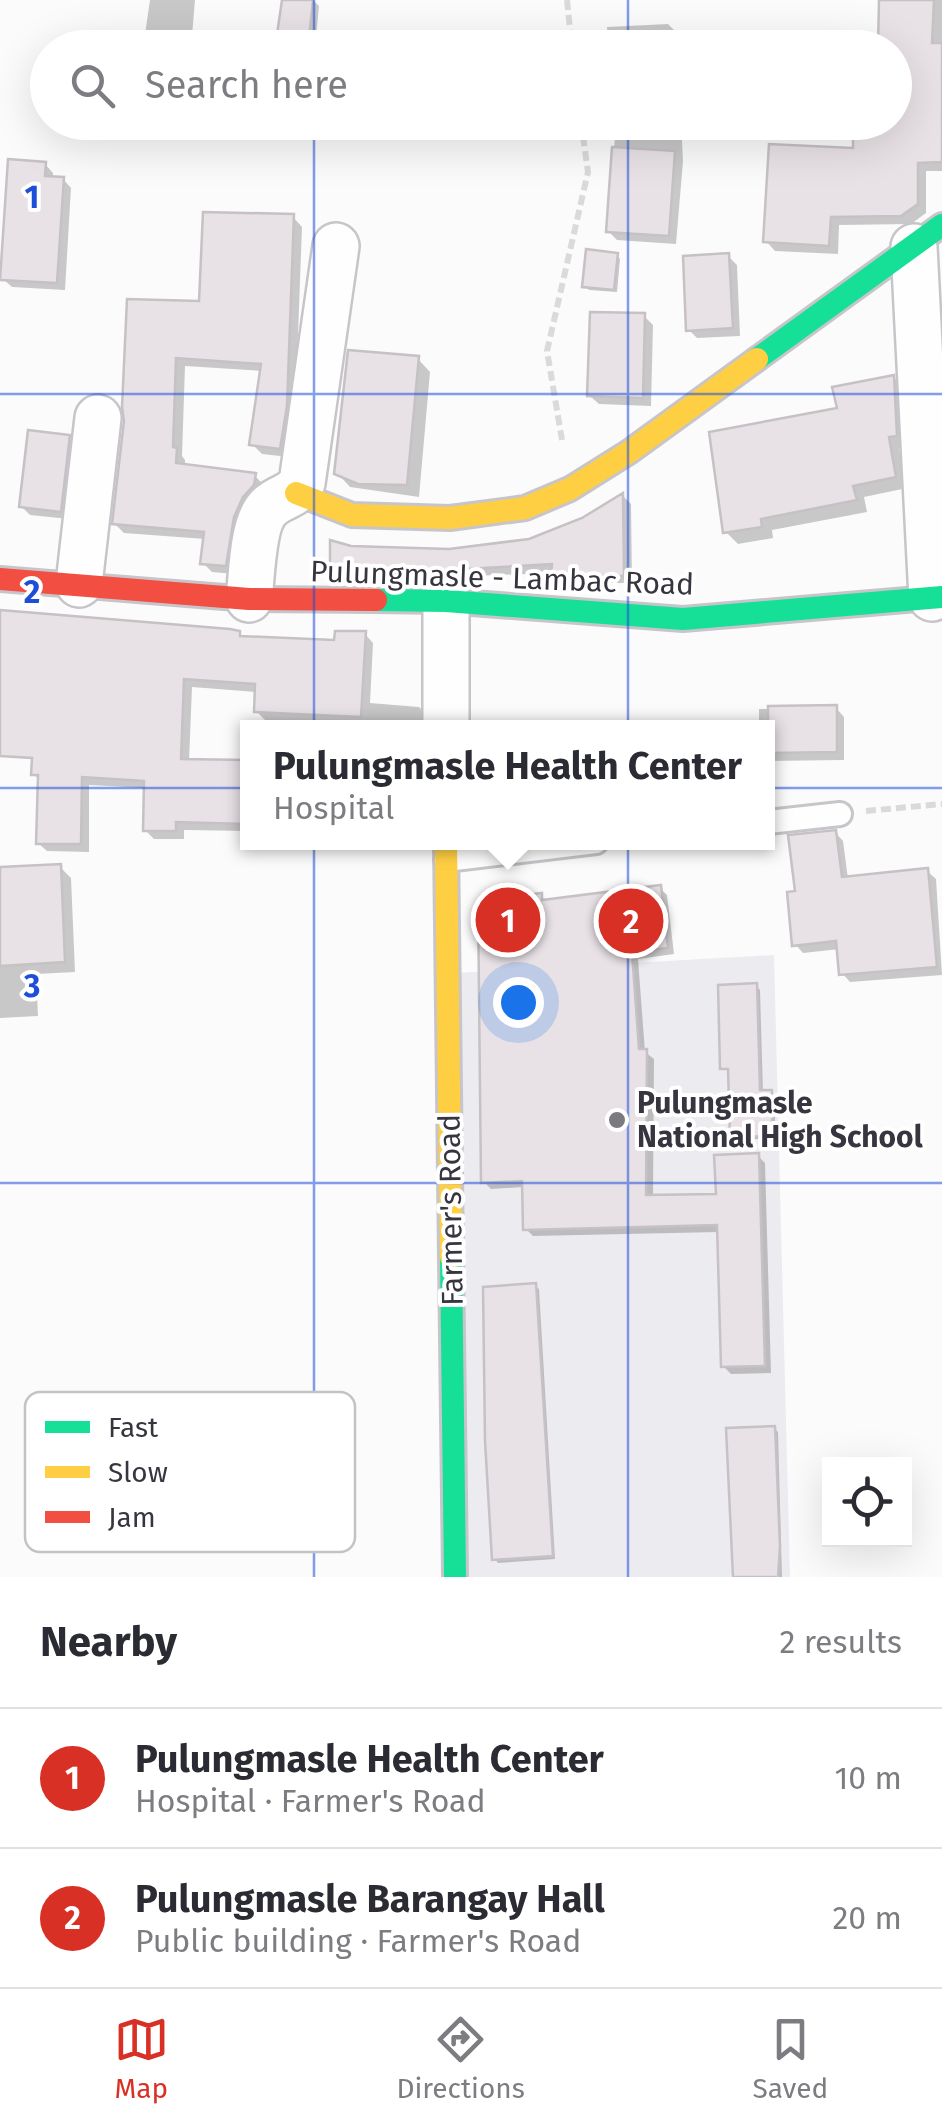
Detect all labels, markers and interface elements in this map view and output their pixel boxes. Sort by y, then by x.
search box [30,30,912,140]
icon: search [65,58,120,113]
text: Search here [145,62,348,108]
text: 1 [25,178,39,216]
street label: Pulungmasle - Lambac Road [309,553,695,603]
text: 2 [24,573,40,611]
popup [240,720,775,850]
text: Pulungmasle Health Center [273,743,742,789]
text: Hospital [273,789,394,827]
pin: 1 [476,882,540,958]
pin: 2 [598,884,664,958]
text: 3 [23,967,40,1005]
your location [493,977,544,1028]
place label: Pulungmasle National High School [637,1085,923,1155]
marker: Pulungmasle National High School [606,1109,628,1131]
street label: Farmer's Road [431,1114,471,1306]
legend [25,1392,355,1552]
text: Fast [108,1411,159,1444]
text: Slow [108,1456,168,1489]
map controls [822,1457,912,1547]
button: locate [822,1457,912,1547]
text: Jam [108,1501,156,1534]
text: Nearby [40,1617,177,1667]
text: 2 results [779,1623,902,1661]
text: Pulungmasle Health Center [135,1736,604,1782]
text: 1 [65,1759,80,1797]
text: 10 m [834,1759,902,1797]
text: Hospital · Farmer's Road [135,1782,486,1820]
text: Pulungmasle Barangay Hall [135,1876,605,1922]
text: 2 [64,1899,81,1937]
text: 20 m [832,1899,902,1937]
text: Public building · Farmer's Road [135,1922,581,1960]
tab: Map [114,2012,169,2105]
tab: Directions [396,2012,525,2105]
tab: Saved [752,2012,828,2105]

